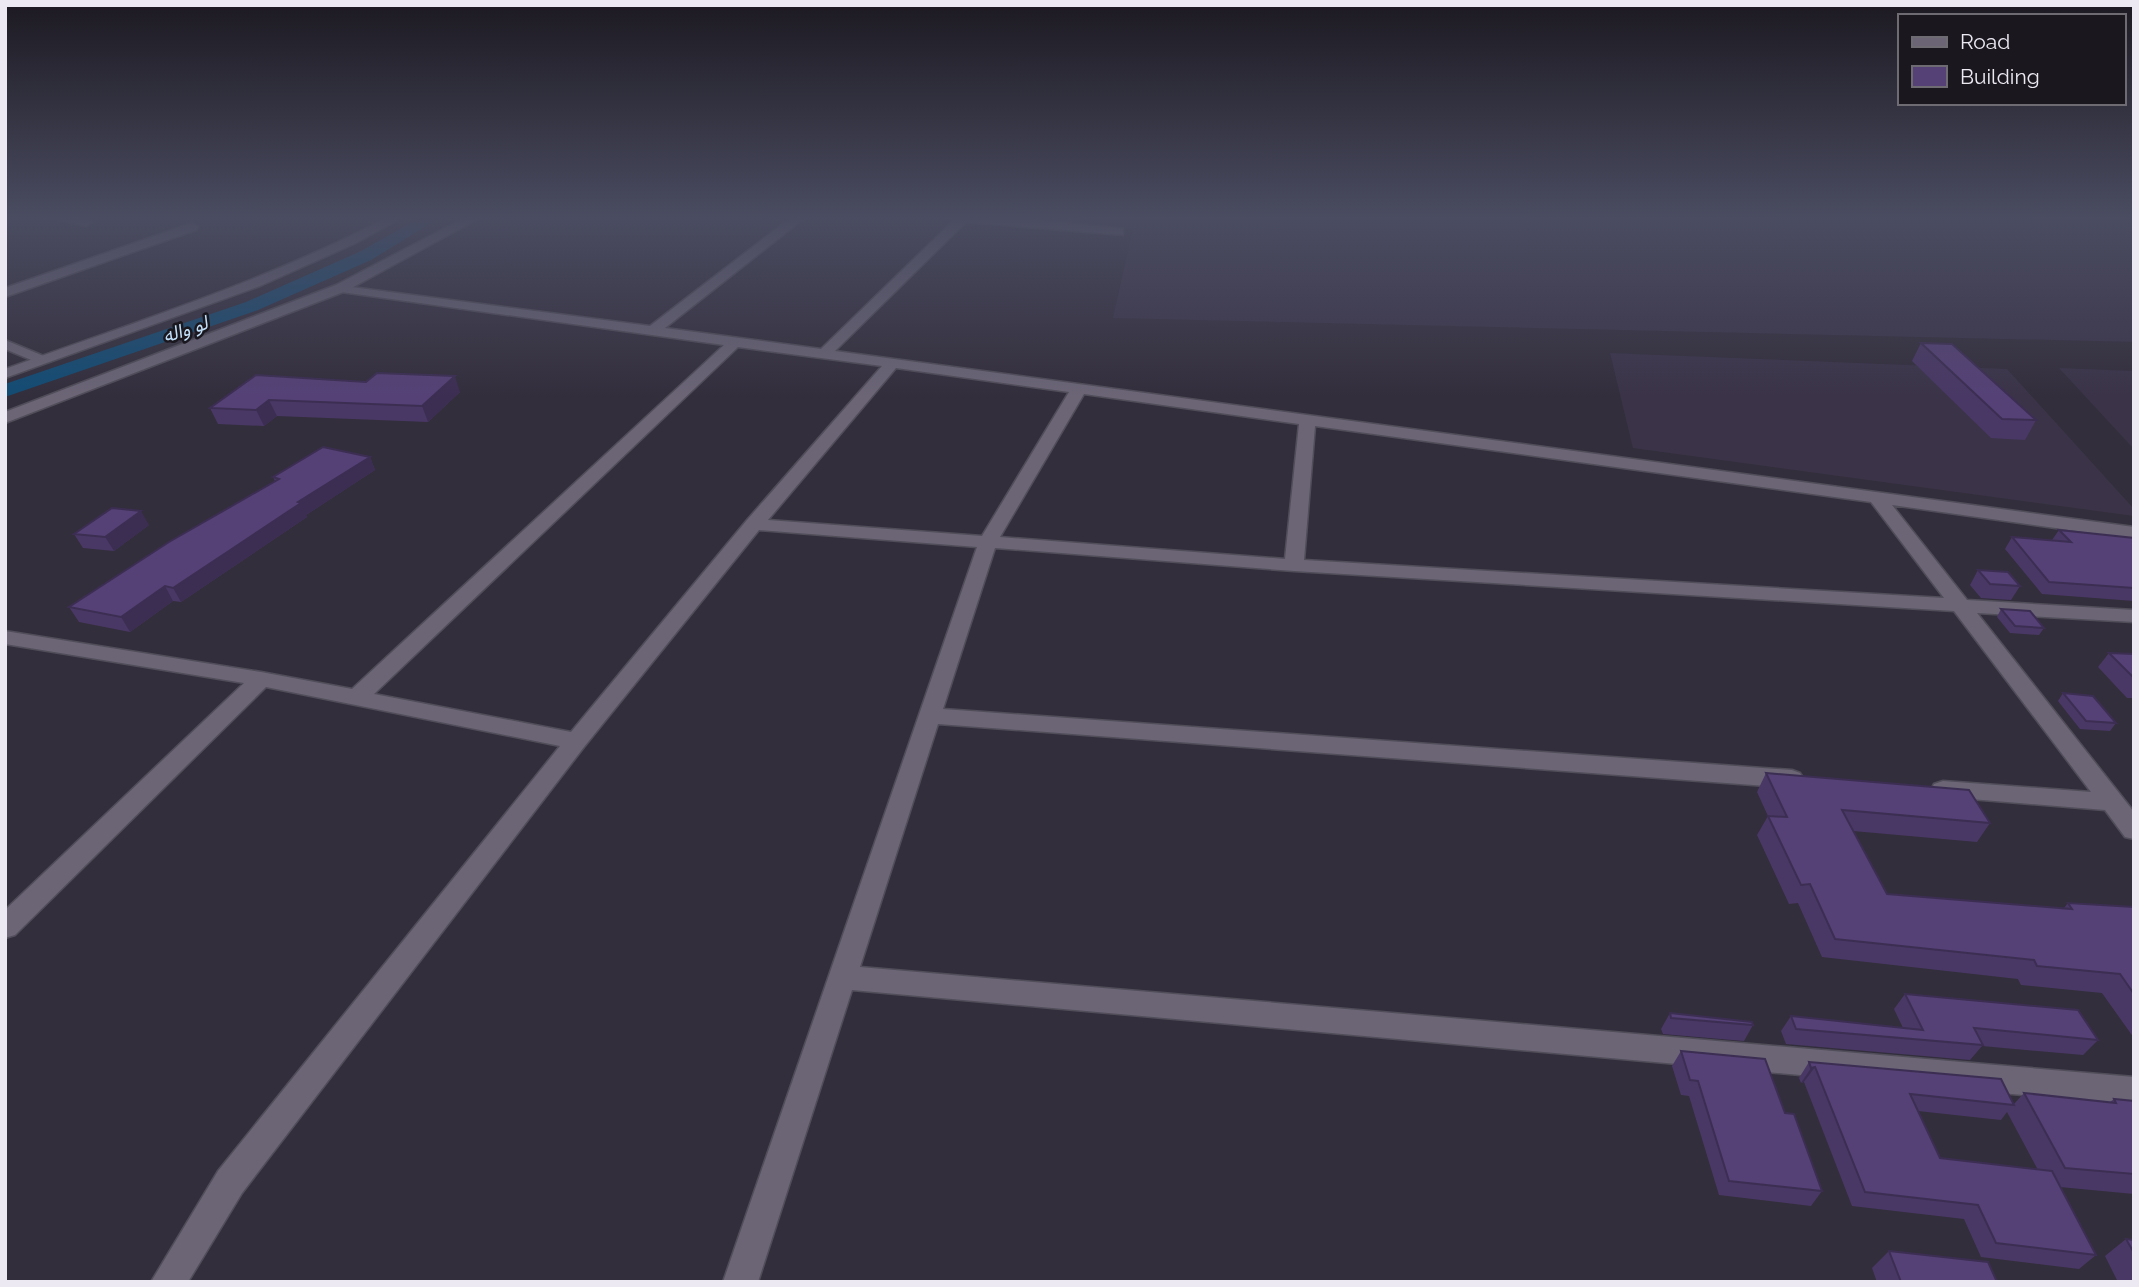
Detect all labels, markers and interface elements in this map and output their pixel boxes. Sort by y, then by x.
legend [1898,14,2125,105]
text: Road [1960,29,2010,54]
text: Building [1960,64,2040,89]
water label: لو واله [160,310,213,348]

